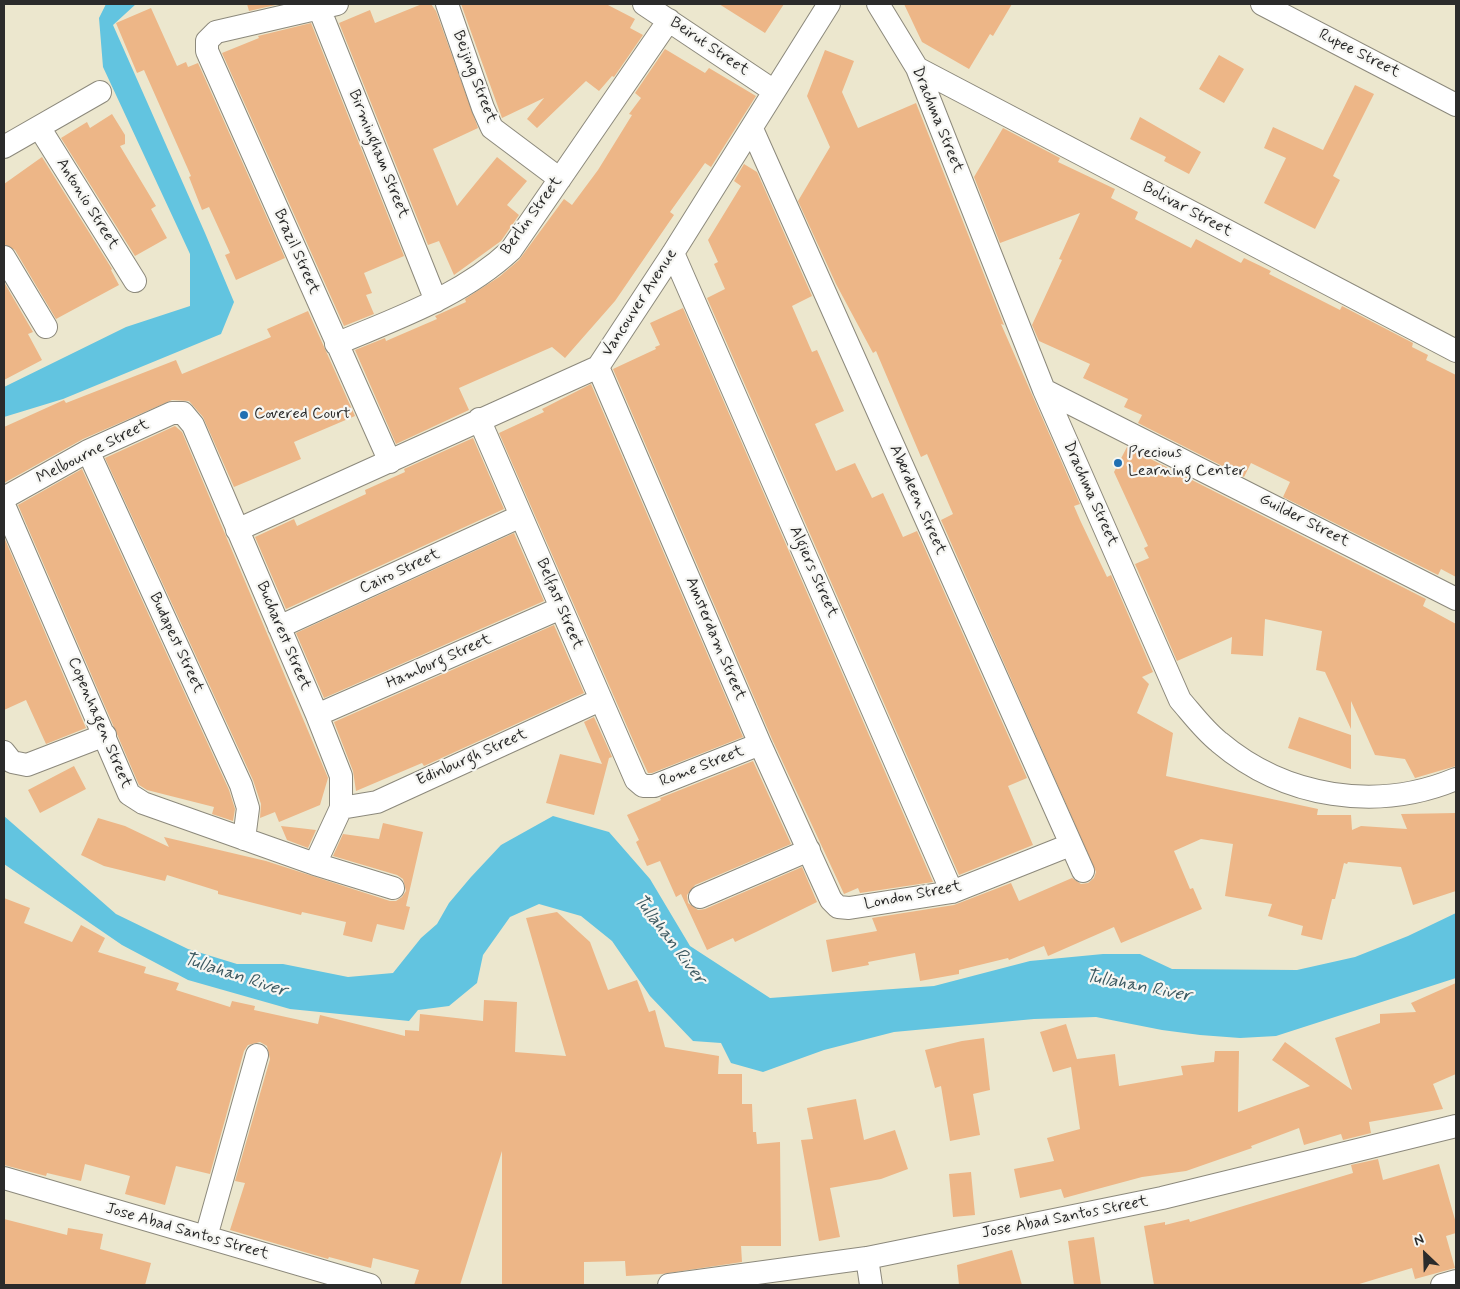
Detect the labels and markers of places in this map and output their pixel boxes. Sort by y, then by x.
place label: Covered Court [254,405,350,425]
marker: Covered Court [238,409,250,421]
place label: Precious Learning Center [1128,444,1245,482]
marker: Precious Learning Center [1112,457,1124,469]

